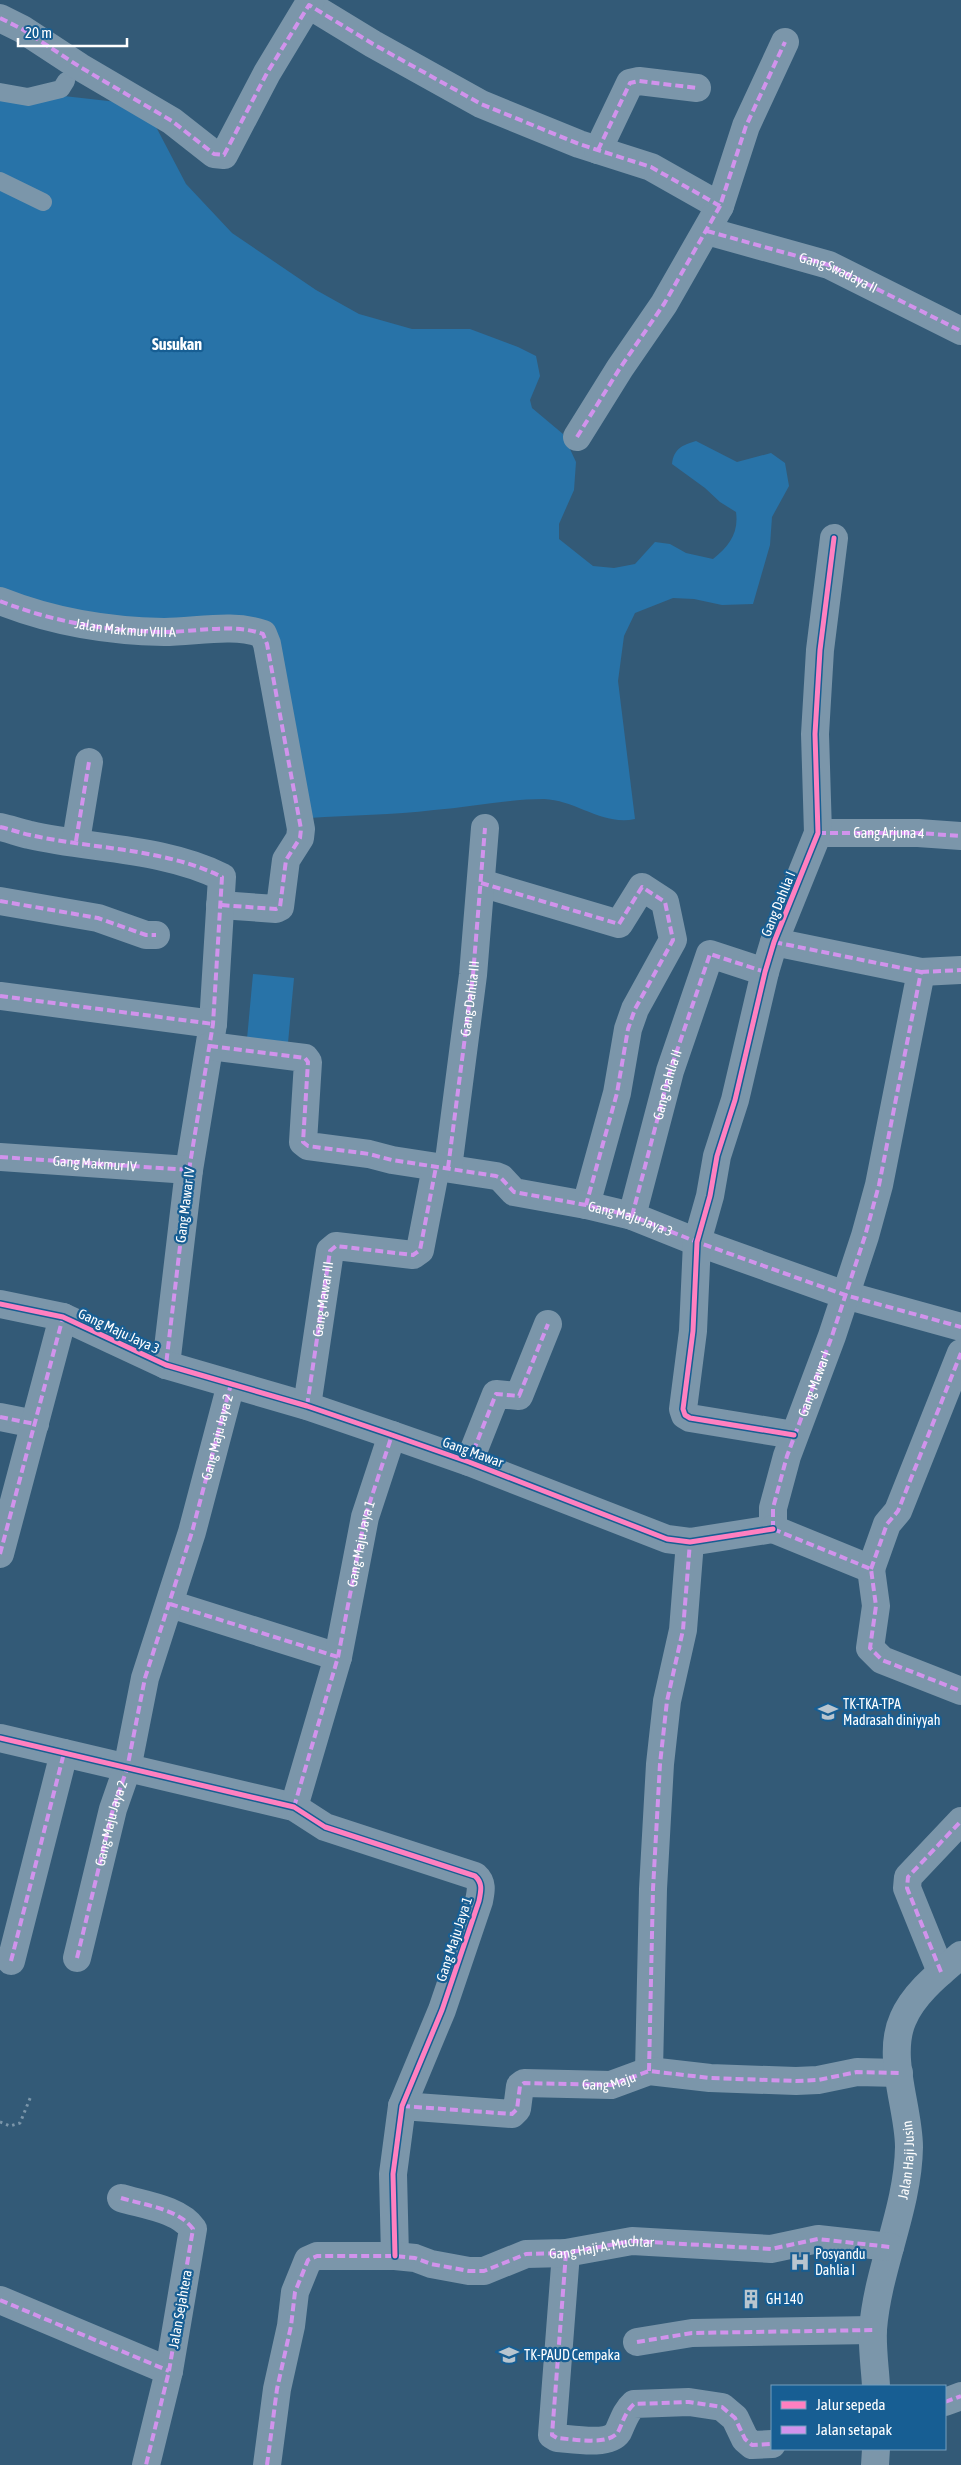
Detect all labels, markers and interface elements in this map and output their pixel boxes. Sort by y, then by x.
scale bar [18,15,126,47]
text: 20 m [25,24,52,41]
street label: Gang Swadaya II [798,249,880,296]
district label: Susukan [152,335,202,353]
street label: Jalan Makmur VIII A [74,615,176,640]
street label: Gang Arjuna 4 [853,825,926,841]
street label: Gang Dahlia I [758,869,798,939]
street label: Gang Dahlia III [457,960,482,1037]
street label: Gang Dahlia II [650,1047,685,1121]
street label: Gang Makmur IV [52,1153,137,1174]
street label: Gang Mawar IV [172,1166,198,1244]
street label: Gang Maju Jaya 3 [586,1198,675,1240]
street label: Gang Mawar III [309,1260,336,1338]
street label: Gang Maju Jaya 3 [76,1305,162,1357]
street label: Gang Mawar I [794,1349,834,1419]
street label: Gang Maju Jaya 2 [198,1392,236,1482]
street label: Gang Mawar [440,1434,506,1471]
street label: Gang Maju Jaya 1 [344,1498,378,1588]
place label: TK-TKA-TPA Madrasah diniyyah [843,1696,941,1728]
school or university icon: TK-TKA-TPA Madrasah diniyyah [817,1701,839,1723]
street label: Gang Maju Jaya 2 [92,1778,130,1868]
street label: Gang Maju Jaya 1 [433,1895,475,1983]
street label: Gang Maju [582,2069,638,2093]
street label: Jalan Haji Jusin [895,2119,917,2201]
street label: Gang Haji A. Muchtar [549,2233,655,2261]
place label: Posyandu Dahlia I [815,2246,866,2278]
hospital icon: Posyandu Dahlia I [789,2251,811,2273]
street label: Jalan Sejahtera [165,2269,195,2349]
building icon: GH 140 [740,2288,762,2310]
place label: GH 140 [766,2291,804,2307]
school or university icon: TK-PAUD Cempaka [498,2344,520,2366]
place label: TK-PAUD Cempaka [524,2347,620,2363]
legend [771,2385,946,2450]
text: Jalur sepeda [816,2396,886,2413]
text: Jalan setapak [816,2421,893,2438]

